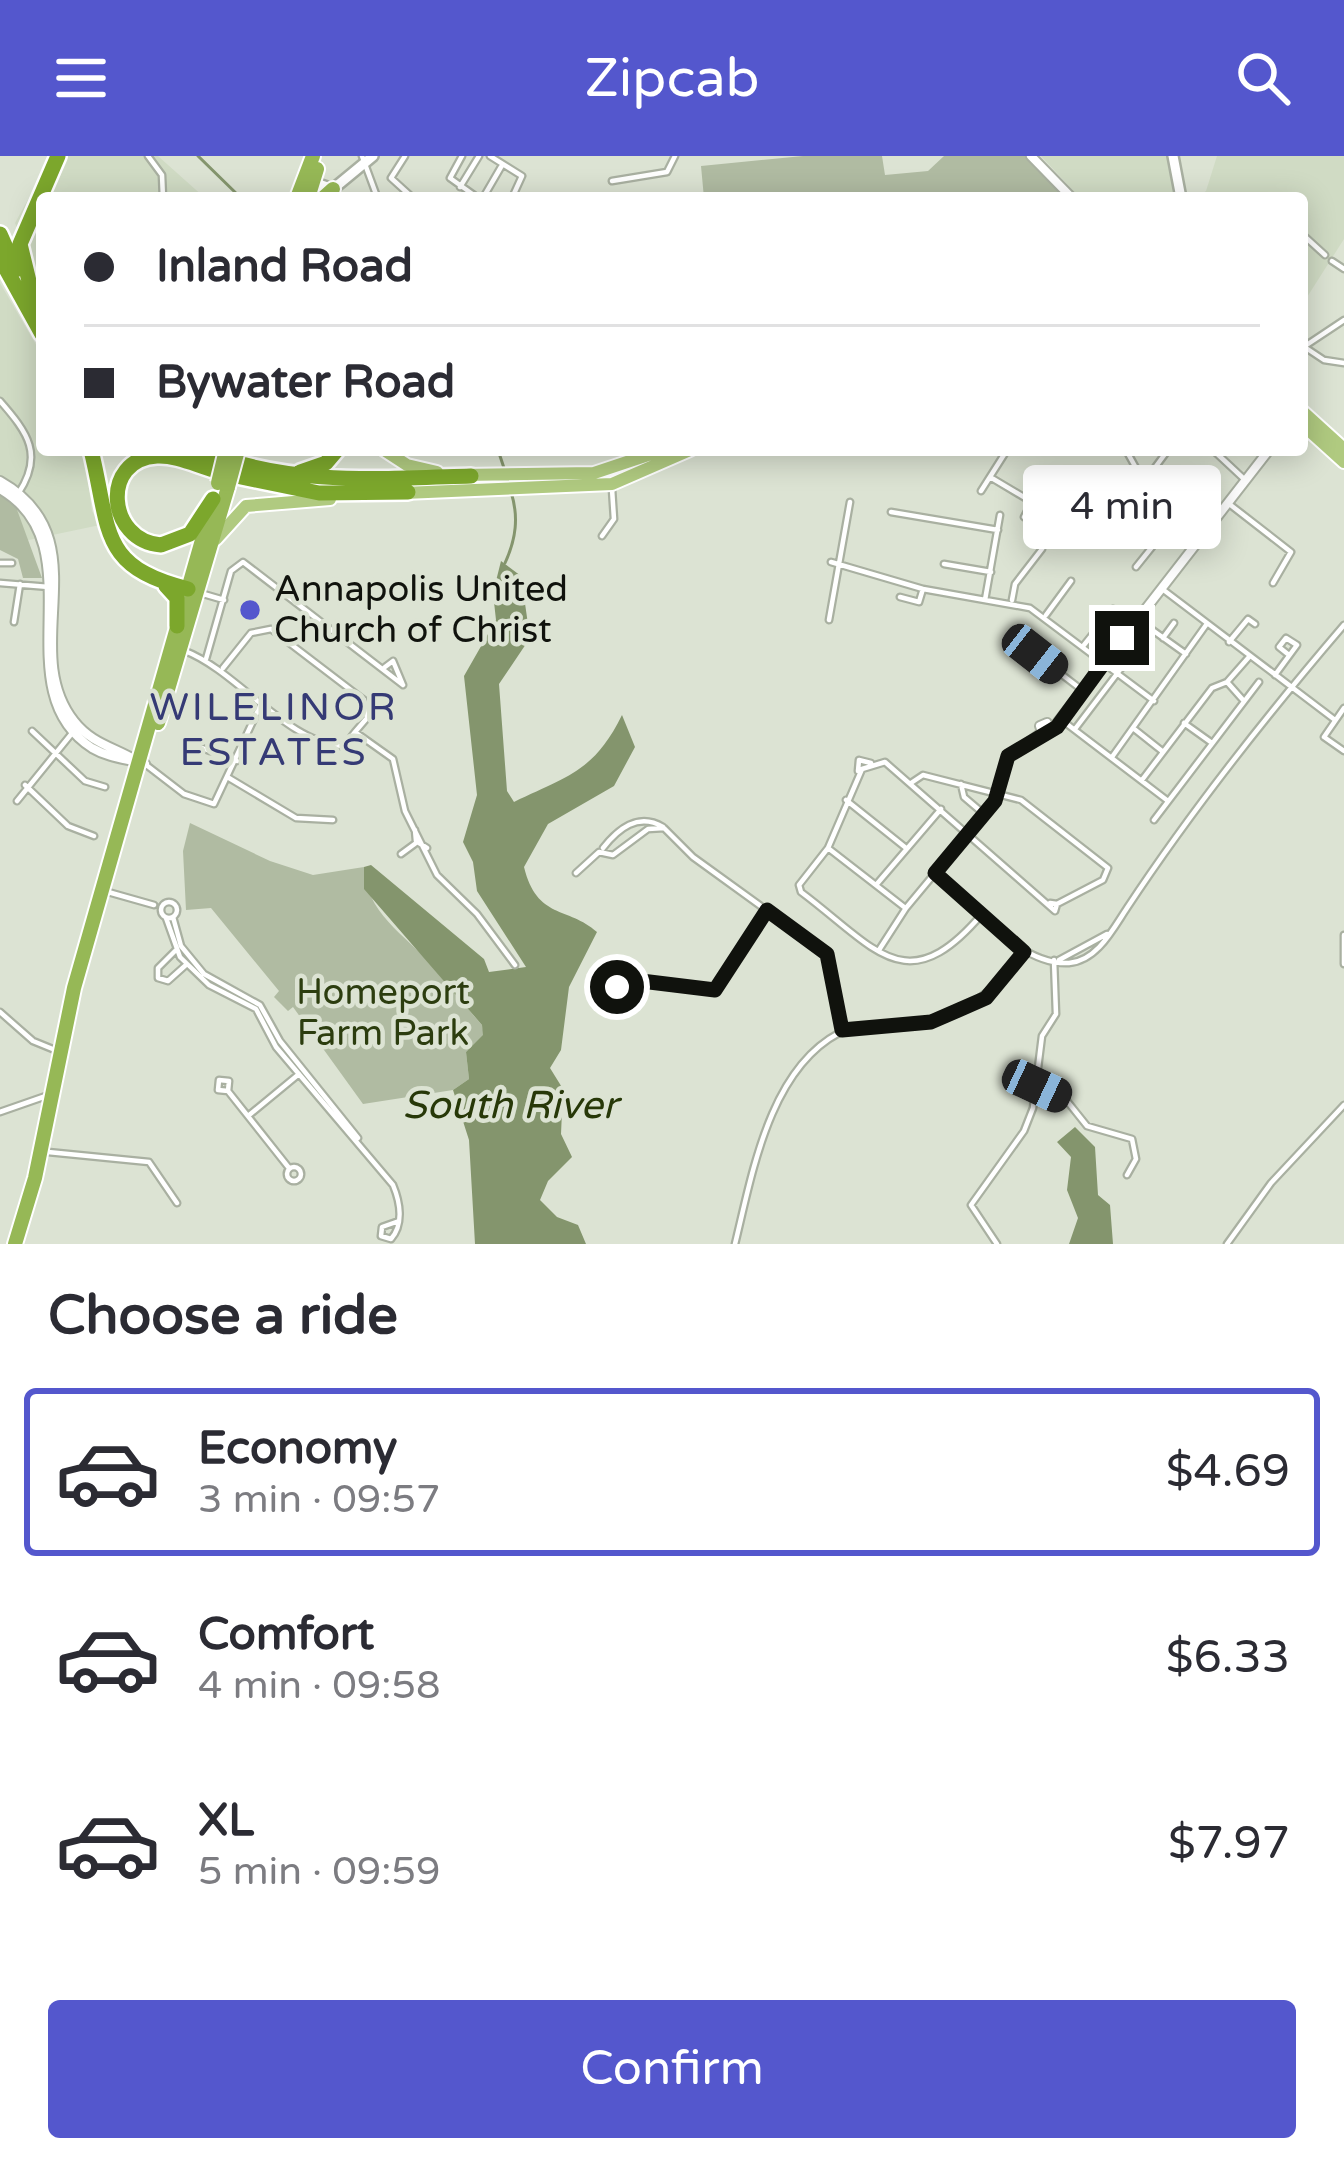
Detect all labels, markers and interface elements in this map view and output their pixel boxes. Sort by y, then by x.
icon: menu [48,45,114,111]
icon: search [1230,45,1296,111]
text: Zipcab [584,46,760,111]
text: Inland Road [156,240,413,294]
text: Bywater Road [156,356,455,410]
callout: 4 min [1023,464,1221,548]
text: 4 min [1070,483,1174,530]
place label: Annapolis United Church of Christ [274,568,568,652]
marker: Annapolis United Church of Christ [237,597,263,623]
route end [1095,611,1149,665]
car [996,618,1074,690]
district label: WILELINOR ESTATES [149,684,399,776]
route start [590,960,644,1014]
park label: Homeport Farm Park [296,971,470,1055]
car [997,1054,1077,1118]
water label: South River [402,1082,623,1129]
text: Choose a ride [48,1283,398,1348]
icon: car [54,1418,162,1526]
text: Economy [198,1422,397,1476]
text: $4.69 [1166,1445,1290,1499]
text: 3 min · 09:57 [198,1476,440,1523]
icon: car [54,1604,162,1712]
text: Comfort [198,1608,374,1662]
text: $6.33 [1166,1631,1290,1685]
text: 4 min · 09:58 [198,1662,440,1709]
icon: car [54,1790,162,1898]
text: XL [198,1794,254,1848]
text: $7.97 [1168,1817,1290,1871]
text: 5 min · 09:59 [198,1848,440,1895]
button: Confirm [48,2000,1296,2138]

